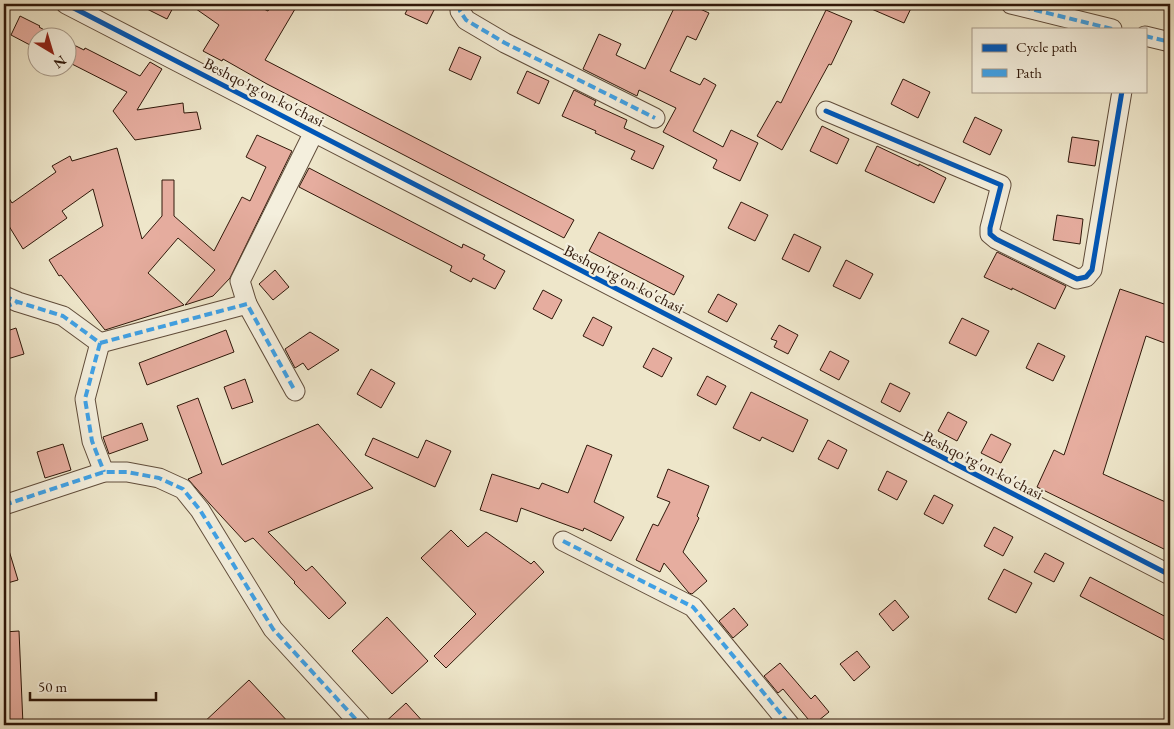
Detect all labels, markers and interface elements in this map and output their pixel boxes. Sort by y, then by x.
north arrow [28,28,78,78]
legend [972,28,1146,92]
text: Cycle path [1016,37,1078,56]
text: N [49,52,70,73]
street label: Beshqo'rg'on ko'chasi [200,53,328,131]
text: Path [1016,63,1042,82]
street label: Beshqo'rg'on ko'chasi [560,240,688,318]
street label: Beshqo'rg'on ko'chasi [919,426,1047,504]
scale bar [30,669,156,701]
text: 50 m [38,677,67,696]

